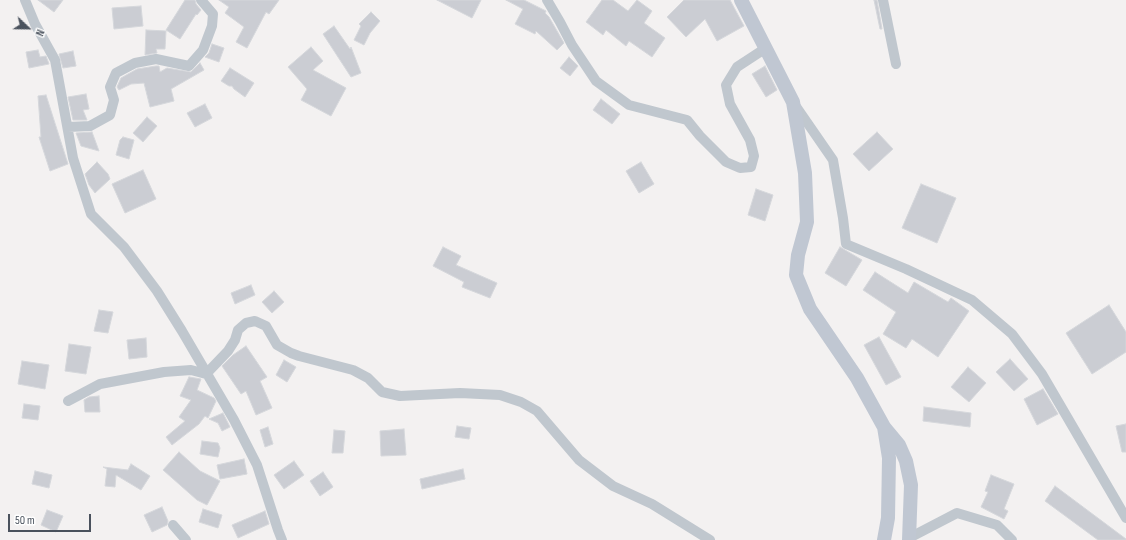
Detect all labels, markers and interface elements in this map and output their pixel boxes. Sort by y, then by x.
north arrow [8,8,48,48]
text: N [32,28,47,38]
scale bar [10,506,93,532]
text: 50 m [15,513,35,528]

